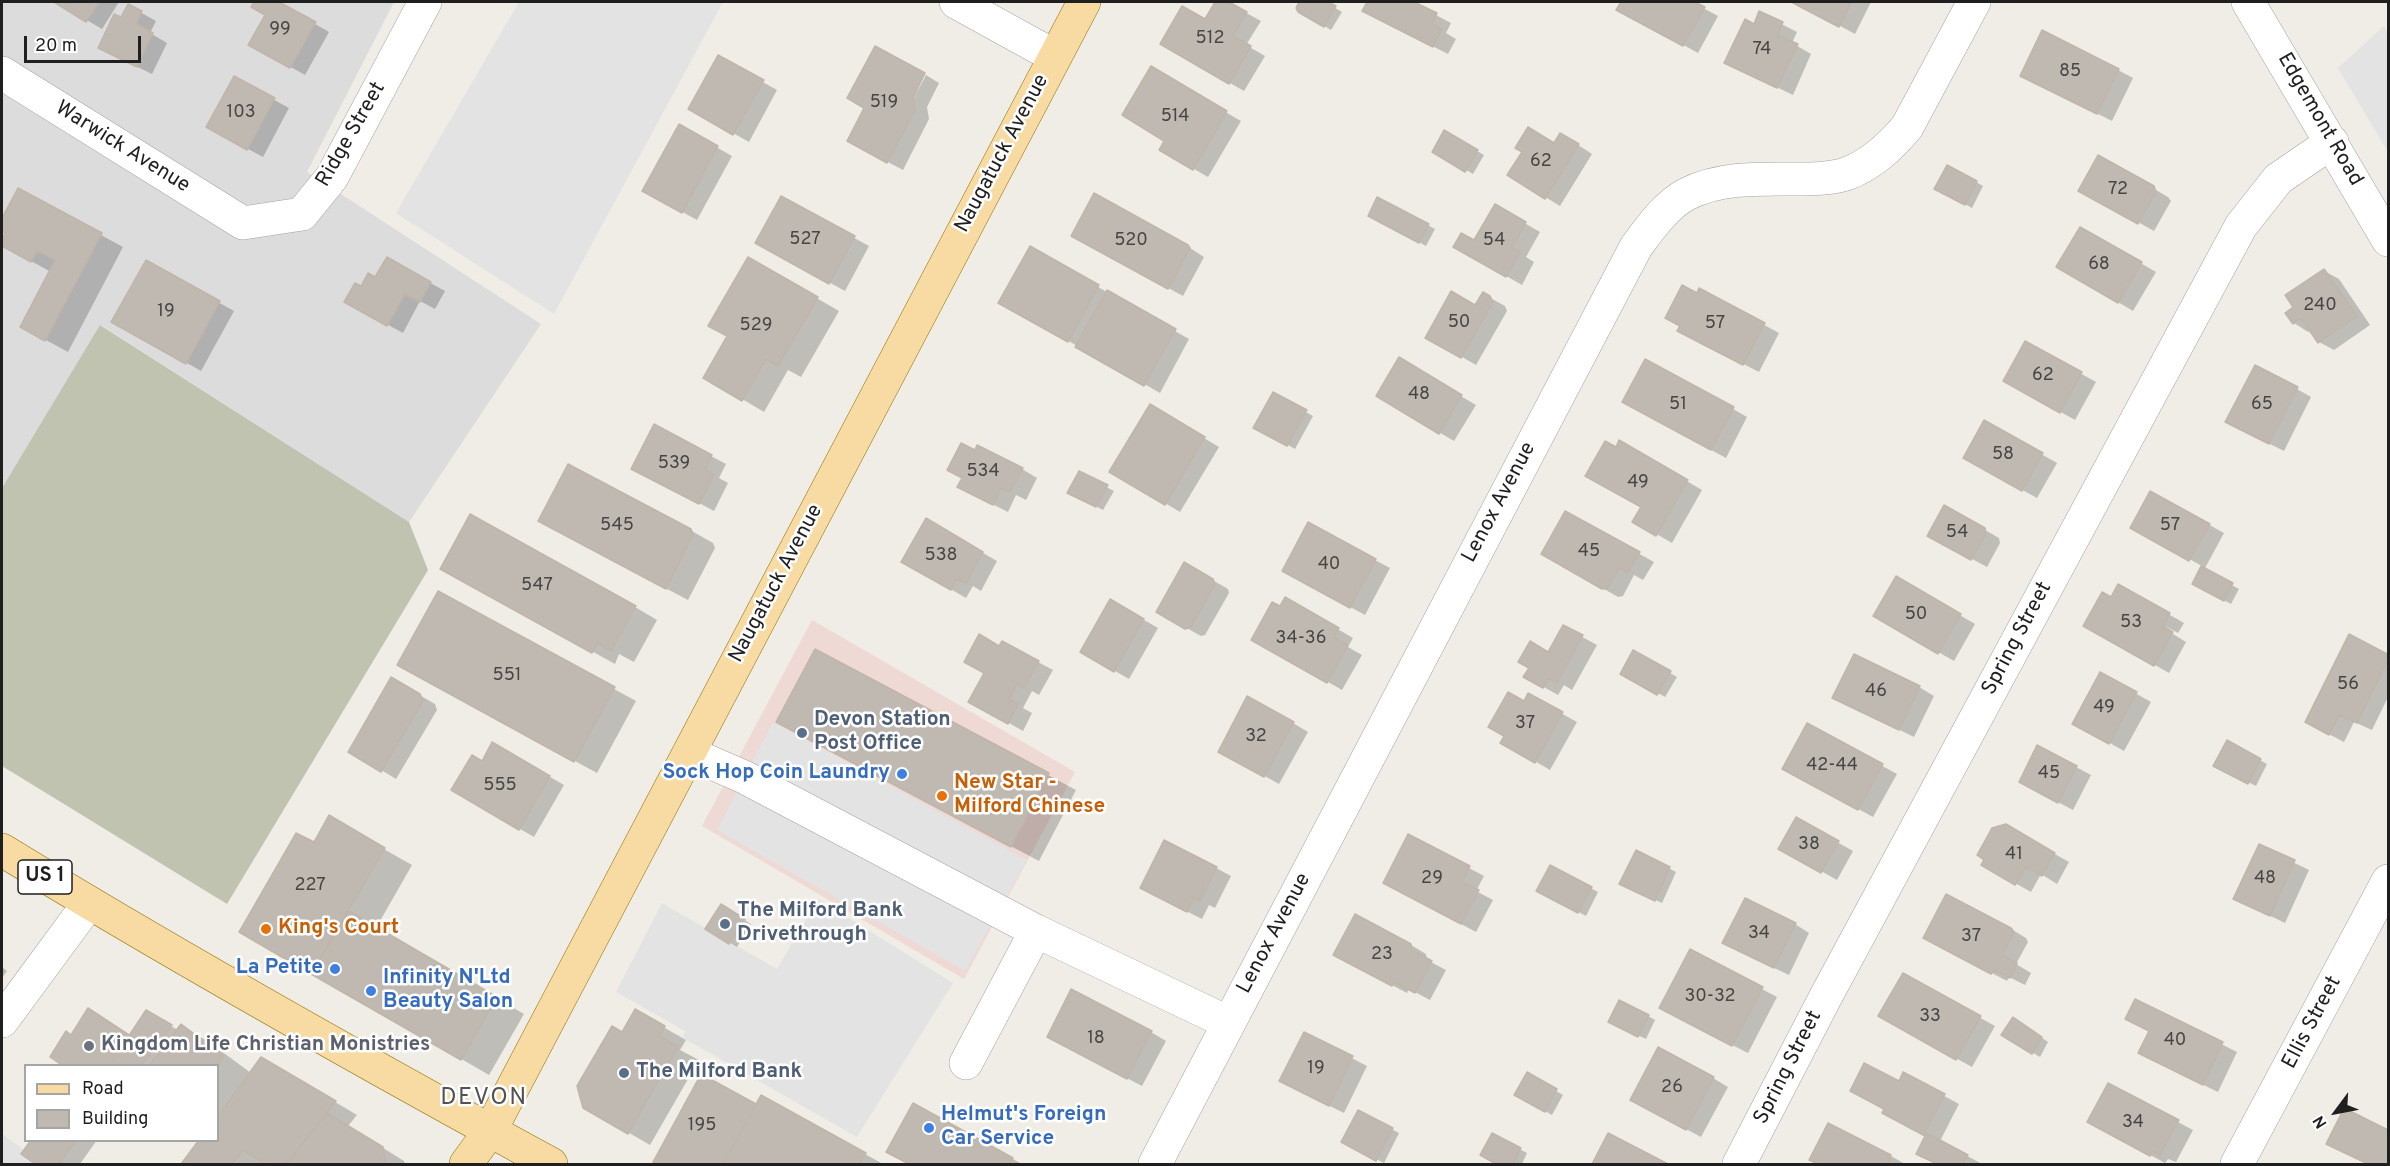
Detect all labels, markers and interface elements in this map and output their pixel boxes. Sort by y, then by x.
house number: 99 [269,19,291,41]
scale bar [27,24,144,62]
house number: 512 [1196,28,1224,50]
text: 20 m [35,35,77,58]
house number: 74 [1753,39,1771,61]
street label: Edgemont Road [2271,49,2367,191]
house number: 85 [2059,61,2081,83]
street label: Naugatuck Avenue [951,71,1055,237]
street label: Ridge Street [312,78,392,192]
house number: 519 [870,92,898,114]
street label: Warwick Avenue [50,97,194,199]
house number: 103 [226,102,256,124]
house number: 514 [1161,106,1189,128]
house number: 62 [1530,151,1552,173]
house number: 72 [2108,179,2128,201]
house number: 527 [789,229,821,251]
house number: 520 [1114,230,1148,252]
house number: 54 [1483,230,1505,252]
house number: 68 [2088,254,2110,276]
house number: 240 [2303,295,2337,317]
house number: 19 [157,301,175,323]
house number: 50 [1448,312,1470,334]
house number: 57 [1705,313,1725,335]
house number: 529 [740,315,772,337]
house number: 62 [2032,365,2054,387]
house number: 48 [1408,384,1430,406]
house number: 51 [1669,394,1687,416]
house number: 65 [2251,394,2273,416]
street label: Lenox Avenue [1458,439,1542,567]
house number: 58 [1992,444,2014,466]
house number: 539 [658,453,690,475]
house number: 534 [966,461,1000,483]
house number: 49 [1627,472,1649,494]
street label: Naugatuck Avenue [725,501,829,667]
house number: 545 [600,515,634,537]
house number: 57 [2160,515,2180,537]
house number: 54 [1946,522,1968,544]
house number: 45 [1578,541,1600,563]
house number: 538 [924,545,958,567]
house number: 40 [1318,554,1340,576]
house number: 547 [521,575,553,597]
street label: Spring Street [1978,578,2058,700]
house number: 50 [1905,604,1927,626]
house number: 53 [2120,612,2142,634]
house number: 34-36 [1276,628,1326,650]
house number: 551 [492,665,522,687]
house number: 56 [2337,674,2359,696]
house number: 46 [1865,681,1887,703]
house number: 49 [2093,697,2115,719]
place label: Devon Station Post Office [814,708,951,758]
house number: 37 [1515,713,1535,735]
marker: Devon Station Post Office [795,726,809,740]
house number: 32 [1245,726,1267,748]
house number: 42-44 [1806,755,1858,777]
place label: Sock Hop Coin Laundry [662,761,890,787]
house number: 45 [2038,763,2060,785]
marker: Sock Hop Coin Laundry [895,767,909,781]
place label: New Star - Milford Chinese [954,771,1105,821]
house number: 555 [483,775,517,797]
marker: New Star - Milford Chinese [935,789,949,803]
house number: 38 [1798,834,1820,856]
house number: 41 [2005,844,2023,866]
road number: US 1 [18,860,72,894]
house number: 29 [1421,868,1443,890]
house number: 48 [2254,868,2276,890]
street label: Lenox Avenue [1233,870,1317,998]
house number: 227 [294,875,326,897]
place label: The Milford Bank Drivethrough [737,899,903,949]
place label: King's Court [278,916,399,942]
marker: The Milford Bank Drivethrough [718,917,732,931]
marker: King's Court [259,922,273,936]
house number: 34 [1748,923,1770,945]
house number: 37 [1961,926,1981,948]
house number: 23 [1371,944,1393,966]
place label: La Petite [236,956,323,982]
marker: La Petite [328,962,342,976]
place label: Infinity N'Ltd Beauty Salon [383,966,513,1016]
street label: Ellis Street [2278,972,2348,1074]
marker: Infinity N'Ltd Beauty Salon [364,984,378,998]
house number: 30-32 [1685,986,1735,1008]
house number: 33 [1919,1006,1941,1028]
street label: Spring Street [1750,1007,1828,1129]
house number: 18 [1087,1028,1105,1050]
house number: 40 [2164,1030,2186,1052]
place label: Kingdom Life Christian Monistries [101,1033,430,1059]
marker: Kingdom Life Christian Monistries [82,1039,96,1053]
house number: 19 [1307,1058,1325,1080]
place label: The Milford Bank [636,1060,802,1086]
legend [24,1064,219,1142]
marker: The Milford Bank [617,1066,631,1080]
house number: 26 [1661,1077,1683,1099]
text: Road [82,1078,124,1101]
north arrow [2306,1082,2366,1142]
district label: DEVON [440,1085,528,1113]
place label: Helmut's Foreign Car Service [941,1103,1106,1153]
text: Building [82,1108,148,1131]
text: N [2309,1111,2332,1132]
house number: 34 [2122,1112,2144,1134]
house number: 195 [688,1115,716,1137]
marker: Helmut's Foreign Car Service [922,1121,936,1135]

